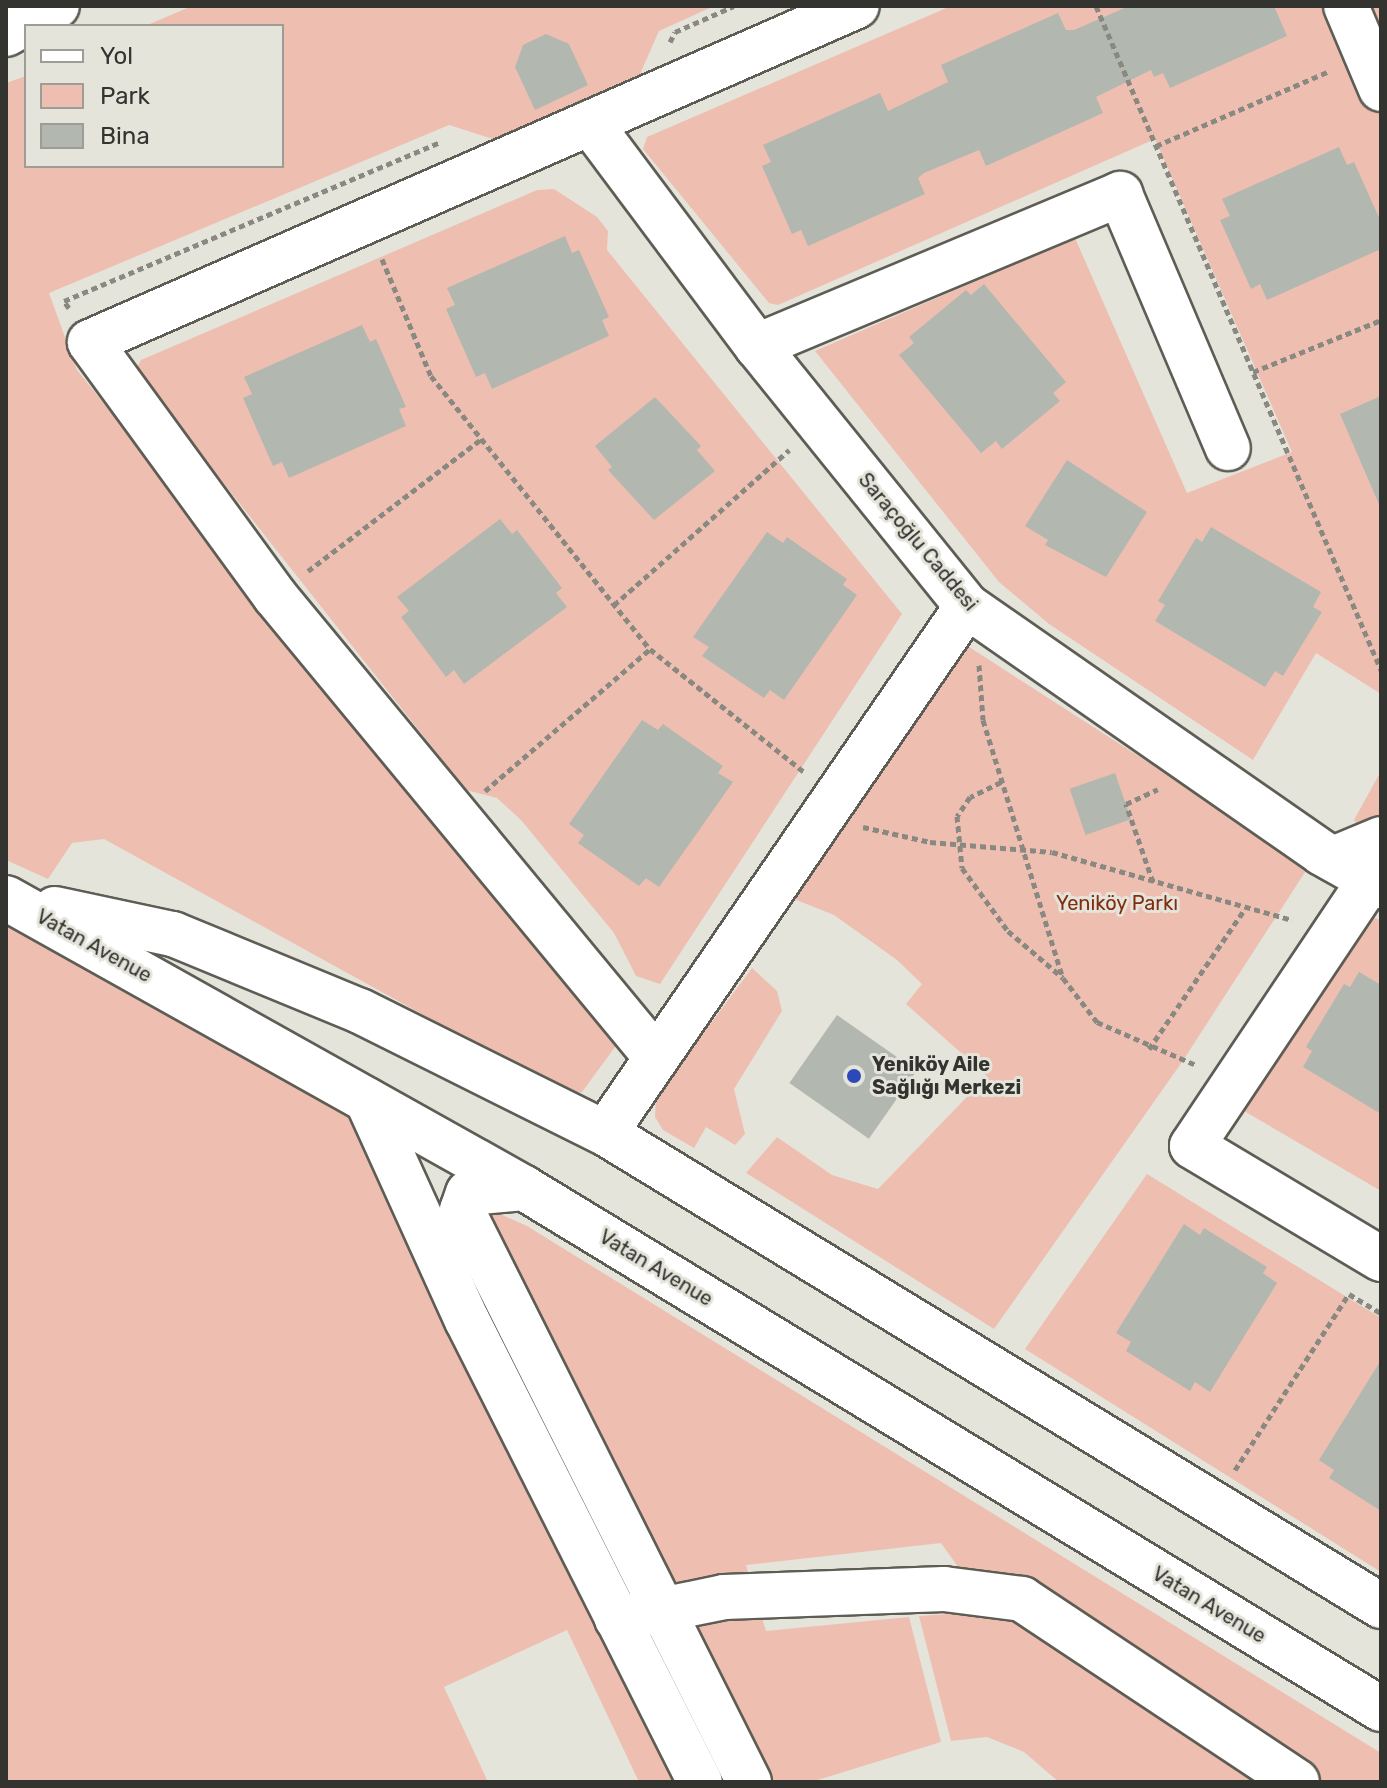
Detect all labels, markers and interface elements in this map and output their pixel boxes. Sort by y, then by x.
legend [24,24,284,168]
text: Yol [100,42,133,70]
text: Park [100,82,150,110]
text: Bina [100,122,150,150]
street label: Saraçoğlu Caddesi [853,468,983,616]
park label: Yeniköy Parkı [1056,891,1178,915]
street label: Vatan Avenue [32,904,156,988]
place label: Yeniköy Aile Sağlığı Merkezi [872,1052,1021,1099]
marker: Yeniköy Aile Sağlığı Merkezi [843,1065,865,1087]
street label: Vatan Avenue [595,1225,717,1311]
street label: Vatan Avenue [1148,1562,1270,1648]

